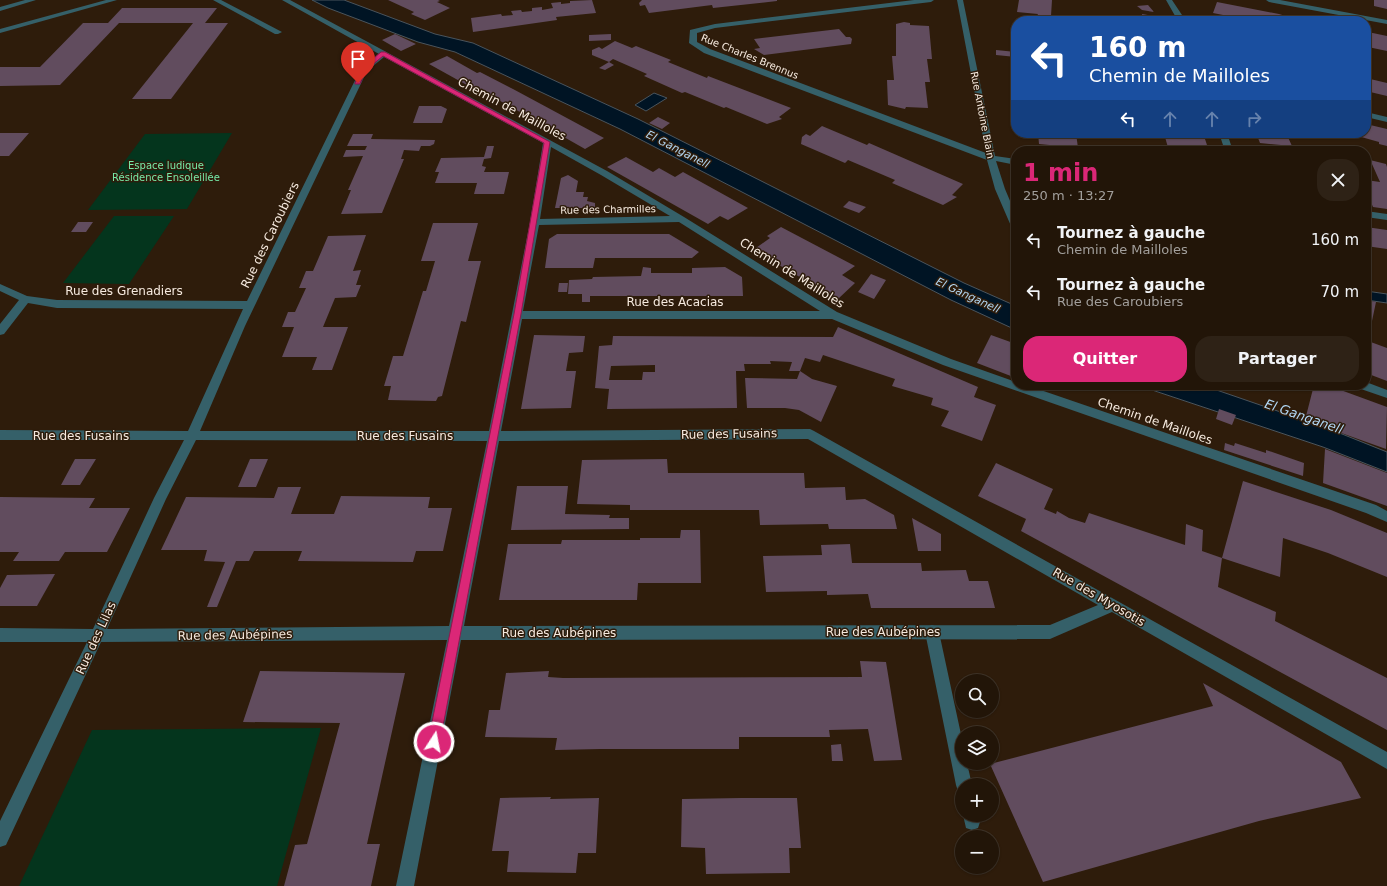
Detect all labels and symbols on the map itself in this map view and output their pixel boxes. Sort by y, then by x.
street label: Rue Charles Brennus [699,32,800,81]
pin [341,42,375,83]
street label: Rue Antoine Blain [969,71,996,160]
street label: Chemin de Mailloles [455,74,569,144]
water label: El Ganganell [644,128,712,171]
park label: Espace ludique Résidence Ensoleillée [112,160,220,183]
street label: Rue des Caroubiers [238,180,302,290]
street label: Rue des Charmilles [560,203,656,216]
street label: Chemin de Mailloles [737,235,847,311]
water label: El Ganganell [934,275,1002,316]
street label: Rue des Grenadiers [65,284,183,298]
street label: Rue des Acacias [626,295,724,309]
street label: Chemin de Mailloles [1096,395,1214,447]
water label: El Ganganell [1263,396,1345,437]
street label: Rue des Fusains [681,426,777,442]
street label: Rue des Fusains [33,429,129,443]
street label: Rue des Fusains [357,429,453,443]
street label: Rue des Myosotis [1050,565,1148,629]
street label: Rue des Lilas [73,599,119,677]
street label: Rue des Aubépines [826,625,940,639]
street label: Rue des Aubépines [502,626,616,640]
street label: Rue des Aubépines [178,627,292,643]
position arrow [413,721,455,763]

